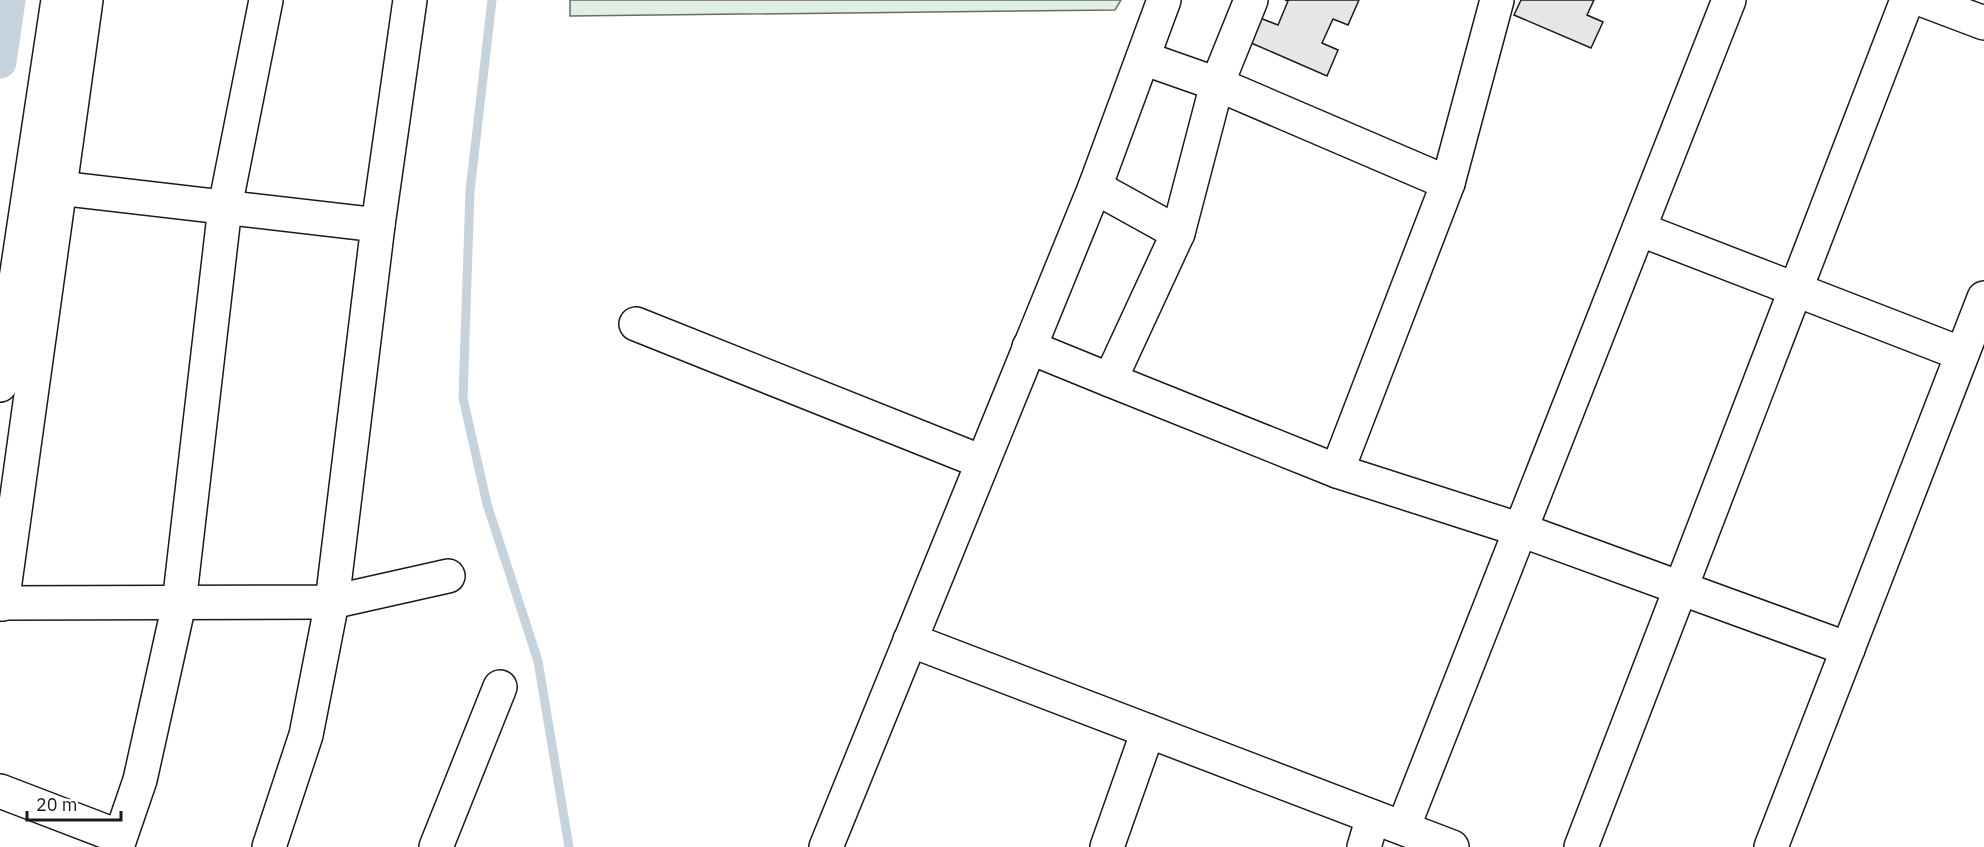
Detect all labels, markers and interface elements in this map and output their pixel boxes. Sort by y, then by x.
scale bar [27,784,122,822]
text: 20 m [36,793,78,816]

